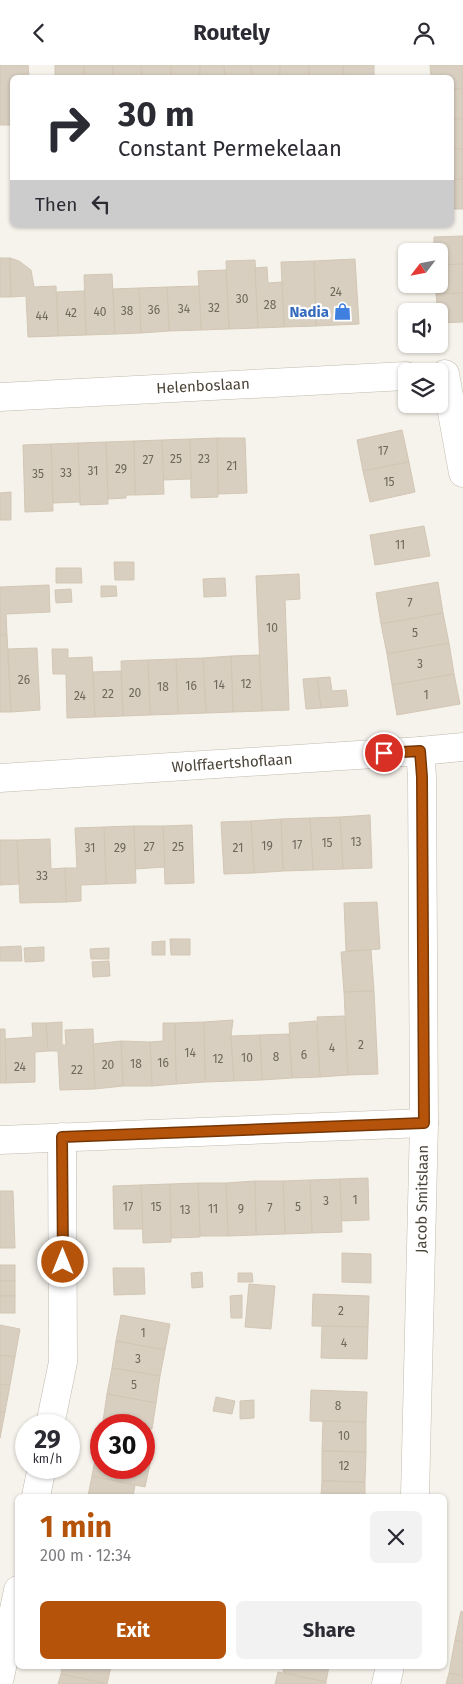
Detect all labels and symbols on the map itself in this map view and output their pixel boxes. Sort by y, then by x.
north arrow [398,243,448,293]
house number: 24 [330,285,343,299]
house number: 30 [236,292,249,306]
house number: 28 [264,298,277,312]
house number: 32 [208,301,220,315]
house number: 34 [178,302,191,316]
shop icon: Nadia [333,302,353,322]
house number: 36 [148,303,160,317]
place label: Nadia [289,303,329,321]
house number: 38 [121,304,134,318]
house number: 40 [93,305,107,319]
house number: 42 [65,306,77,320]
house number: 44 [36,309,49,323]
street label: Helenboslaan [156,375,250,397]
house number: 17 [378,444,388,458]
house number: 25 [170,452,182,466]
house number: 23 [198,452,210,466]
house number: 27 [142,453,154,467]
house number: 21 [227,459,237,473]
house number: 29 [115,462,127,476]
house number: 31 [88,464,98,478]
house number: 33 [60,466,72,480]
house number: 35 [32,467,44,481]
house number: 15 [383,475,395,489]
house number: 11 [395,538,405,552]
house number: 7 [407,596,413,610]
house number: 10 [266,621,278,635]
house number: 5 [412,626,418,640]
house number: 3 [417,657,423,671]
house number: 26 [18,673,30,687]
house number: 12 [240,677,252,691]
house number: 14 [213,678,225,692]
house number: 16 [185,679,197,693]
house number: 18 [157,680,169,694]
house number: 20 [129,686,142,700]
house number: 22 [102,687,114,701]
house number: 1 [423,688,429,702]
house number: 24 [74,689,87,703]
pin [363,732,405,774]
street label: Wolffaertshoflaan [171,750,293,776]
house number: 13 [350,835,362,849]
house number: 15 [321,836,333,850]
house number: 17 [292,838,302,852]
house number: 19 [261,839,273,853]
house number: 27 [143,840,155,854]
house number: 25 [172,840,184,854]
house number: 31 [85,841,95,855]
house number: 29 [114,841,126,855]
house number: 21 [233,841,243,855]
house number: 33 [36,869,48,883]
house number: 2 [358,1038,364,1052]
house number: 4 [329,1041,336,1055]
house number: 14 [184,1046,196,1060]
house number: 6 [301,1048,307,1062]
house number: 8 [273,1050,280,1064]
house number: 10 [241,1051,253,1065]
house number: 12 [212,1052,224,1066]
house number: 16 [157,1056,169,1070]
house number: 18 [130,1057,142,1071]
house number: 20 [102,1058,115,1072]
house number: 24 [14,1060,27,1074]
house number: 22 [71,1063,83,1077]
street label: Jacob Smitslaan [412,1145,432,1253]
house number: 1 [352,1193,358,1207]
house number: 3 [323,1194,329,1208]
house number: 17 [123,1200,133,1214]
house number: 15 [150,1200,162,1214]
house number: 5 [295,1200,301,1214]
house number: 7 [267,1201,273,1215]
house number: 11 [208,1202,218,1216]
house number: 9 [238,1202,244,1216]
house number: 13 [179,1203,191,1217]
position arrow [36,1235,88,1287]
house number: 2 [338,1304,344,1318]
house number: 1 [140,1326,146,1340]
house number: 4 [341,1336,348,1350]
house number: 3 [135,1352,141,1366]
house number: 5 [131,1378,137,1392]
house number: 8 [335,1399,342,1413]
speed limit sign: 30 [90,1414,155,1479]
house number: 10 [338,1429,350,1443]
house number: 12 [338,1459,350,1473]

